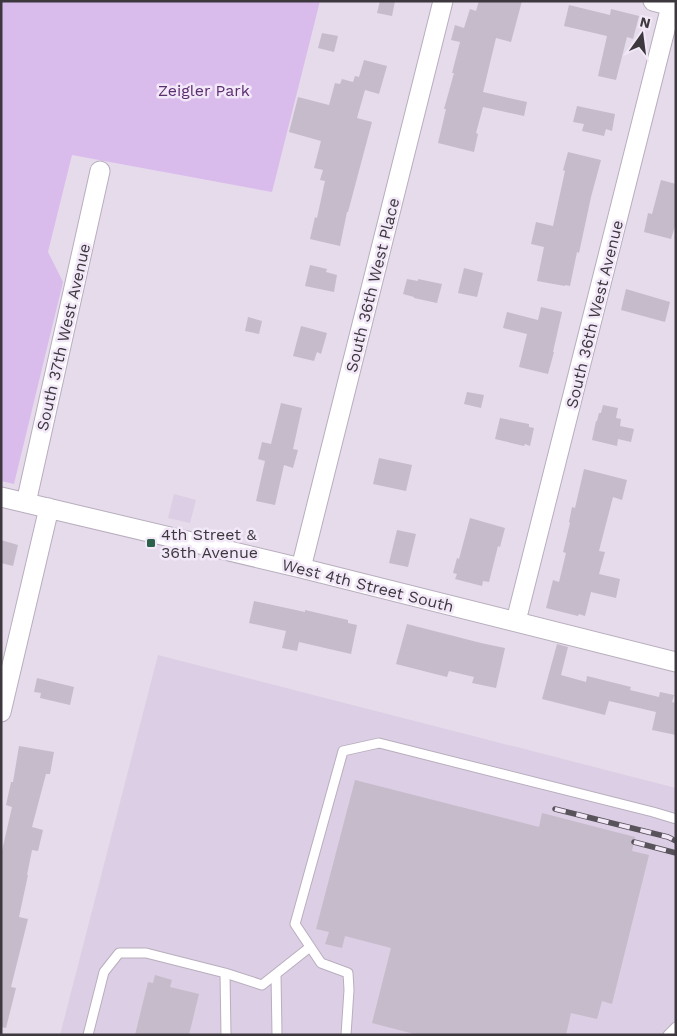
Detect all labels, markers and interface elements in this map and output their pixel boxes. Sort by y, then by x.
north arrow [617,10,667,60]
text: N [638,13,652,31]
park label: Zeigler Park [158,81,250,100]
street label: South 36th West Place [342,196,403,374]
street label: South 36th West Avenue [562,218,627,410]
street label: South 37th West Avenue [33,242,94,433]
place label: 4th Street & 36th Avenue [161,525,258,562]
marker: 4th Street & 36th Avenue [145,537,157,549]
street label: West 4th Street South [280,555,456,616]

